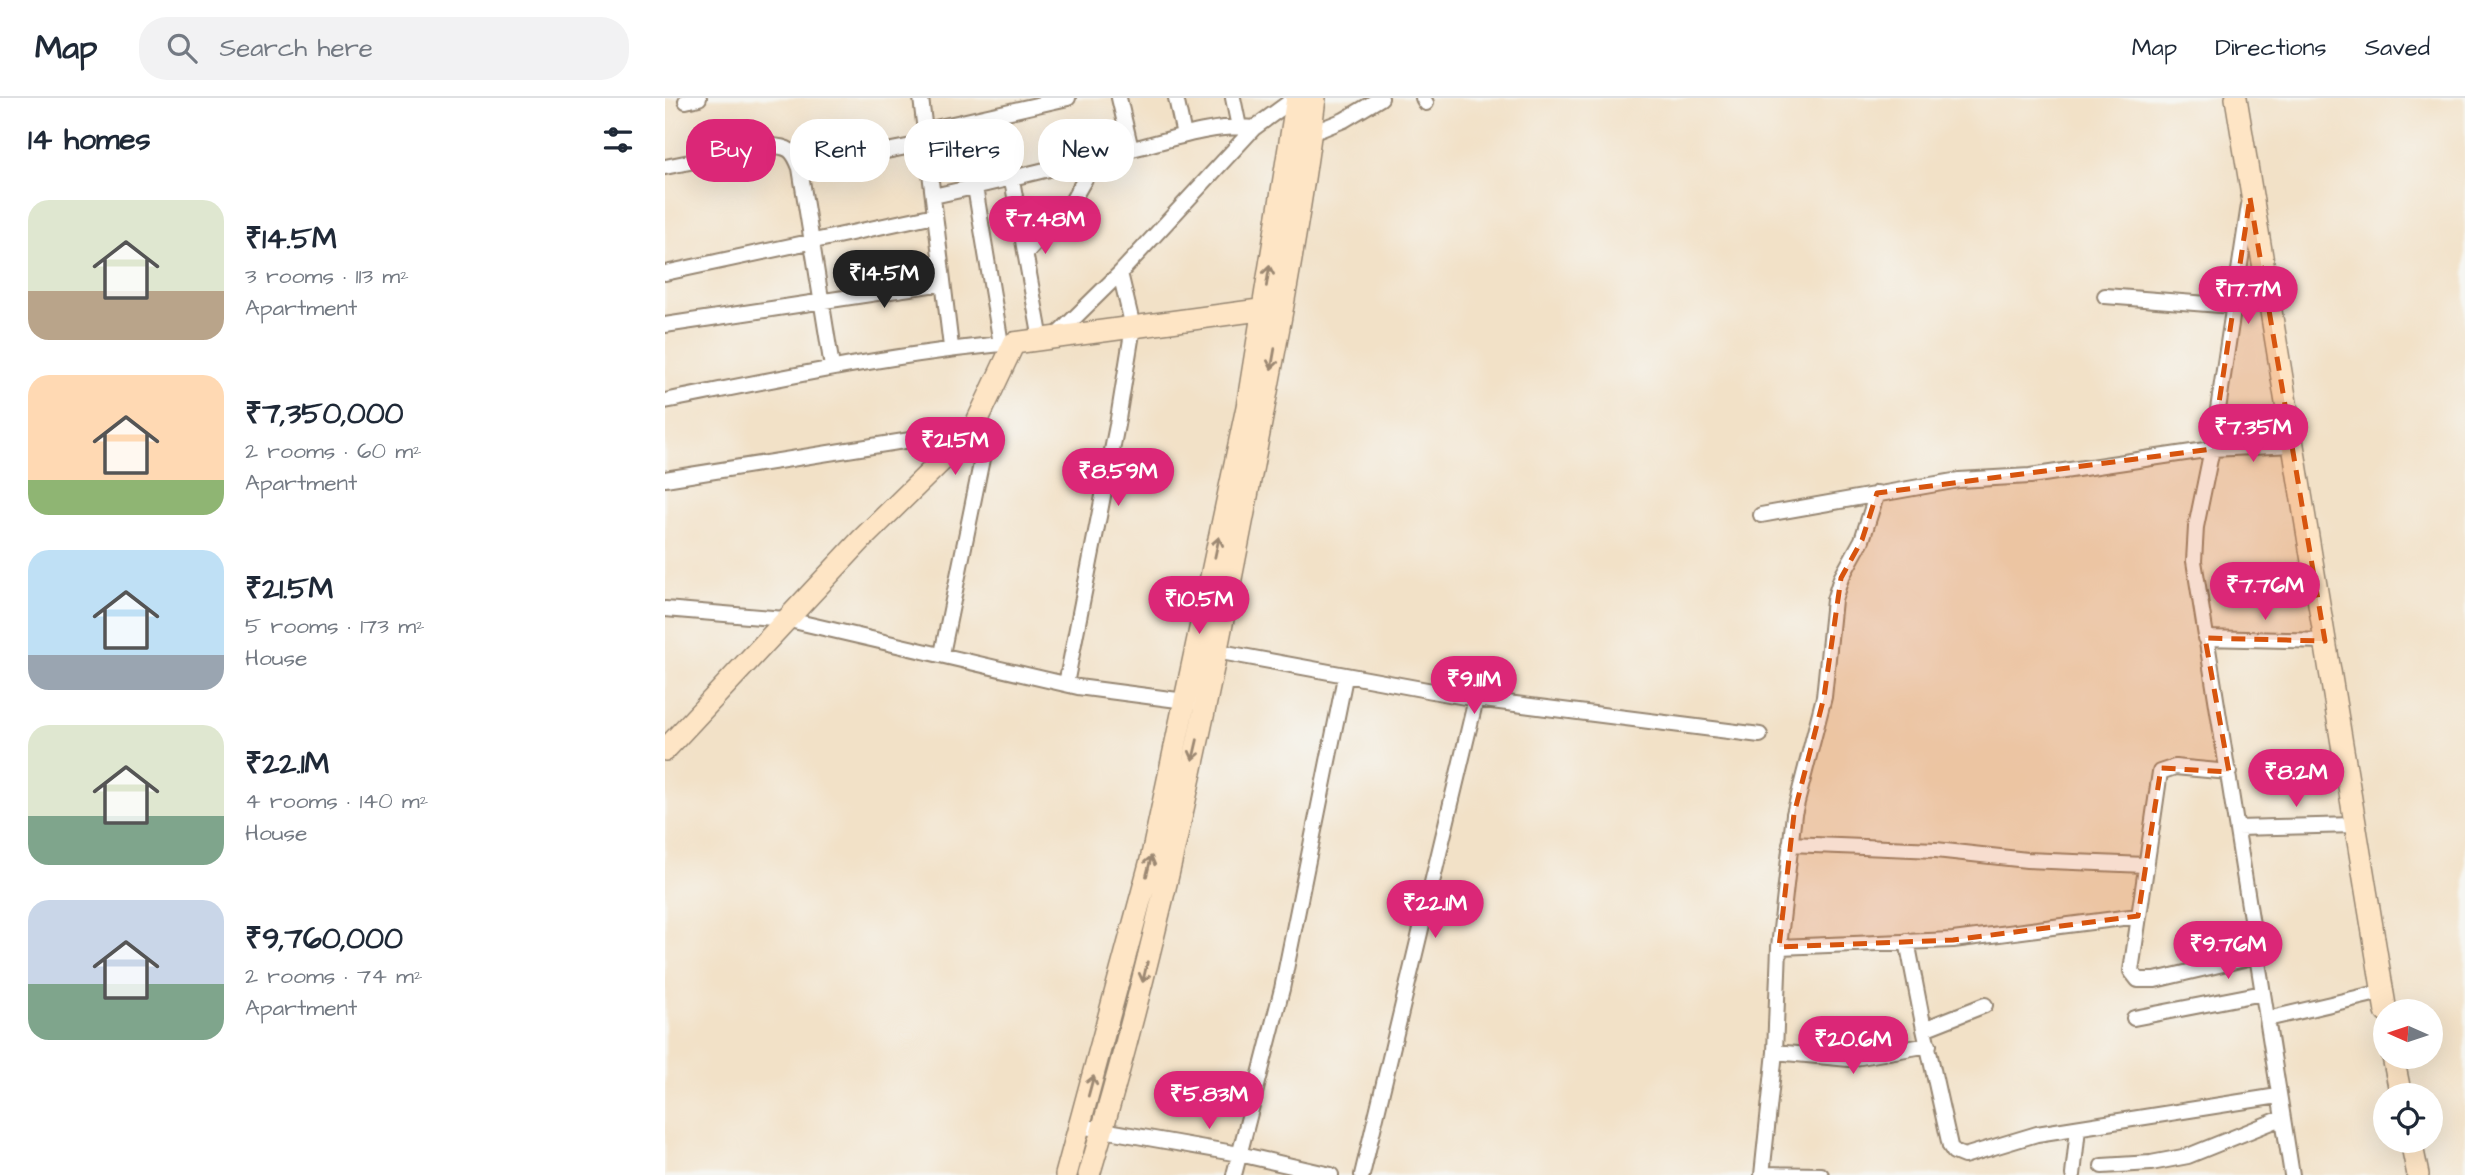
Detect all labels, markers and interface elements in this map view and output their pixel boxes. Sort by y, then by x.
search box [139,17,629,80]
text: Map [35,25,97,71]
icon: search [163,29,201,67]
text: Search here [219,30,373,66]
text: Map [2132,31,2177,65]
text: Directions [2215,31,2327,65]
text: Saved [2365,31,2430,65]
text: 14 homes [28,119,151,161]
chip: Buy [686,119,776,182]
chip: Rent [790,119,890,182]
chip: Filters [904,119,1024,182]
chip: New [1038,119,1134,182]
icon: filters [599,121,637,159]
pin: ₹7.48M [988,197,1102,256]
text: ₹7.48M [1005,203,1085,235]
text: ₹14.5M [245,218,337,260]
icon: home [84,228,168,312]
pin: ₹14.5M [827,250,941,310]
text: ₹14.5M [849,257,919,289]
text: 3 rooms · 113 m² [245,260,409,292]
one-way arrow [1262,265,1275,288]
pin: ₹17.7M [2191,266,2305,326]
text: ₹17.7M [2215,273,2281,305]
text: Apartment [245,292,357,324]
one-way arrow [1265,347,1279,370]
text: ₹7,350,000 [245,393,404,435]
icon: home [84,403,168,487]
pin: ₹7.35M [2196,404,2310,464]
text: ₹7.35M [2214,411,2292,443]
pin: ₹21.5M [898,418,1012,477]
text: ₹21.5M [921,424,989,456]
text: 2 rooms · 60 m² [245,435,422,467]
pin: ₹8.59M [1061,448,1175,508]
text: ₹8.59M [1078,455,1158,487]
text: Apartment [245,467,357,499]
one-way arrow [1210,536,1224,559]
pin: ₹7.76M [2208,562,2322,622]
text: ₹21.5M [245,568,333,610]
text: ₹7.76M [2226,569,2304,601]
pin: ₹10.5M [1142,576,1256,636]
icon: home [84,578,168,662]
text: ₹10.5M [1164,583,1234,615]
text: 5 rooms · 173 m² [245,610,425,642]
text: House [245,642,308,674]
pin: ₹9.11M [1417,656,1531,716]
text: ₹9.11M [1447,663,1501,695]
one-way arrow [1188,738,1202,761]
text: ₹22.1M [245,743,329,785]
pin: ₹8.2M [2247,750,2345,809]
icon: home [84,753,168,837]
text: ₹8.2M [2264,756,2328,788]
text: 4 rooms · 140 m² [245,785,428,817]
text: House [245,817,308,849]
one-way arrow [1143,855,1156,878]
pin: ₹22.1M [1378,880,1492,940]
text: ₹22.1M [1403,887,1467,919]
text: ₹9,760,000 [245,918,403,960]
pin: ₹9.76M [2171,922,2285,981]
icon: home [84,928,168,1012]
text: ₹9.76M [2189,928,2267,960]
text: 2 rooms · 74 m² [245,960,423,992]
one-way arrow [1137,960,1151,983]
text: Apartment [245,992,357,1024]
north arrow [2373,999,2443,1069]
map controls [2373,999,2443,1153]
pin: ₹20.6M [1796,1016,1910,1076]
text: ₹20.6M [1814,1023,1892,1055]
pin: ₹5.83M [1152,1072,1266,1131]
one-way arrow [1085,1075,1098,1097]
text: ₹5.83M [1170,1078,1248,1110]
button: locate [2373,1083,2443,1153]

